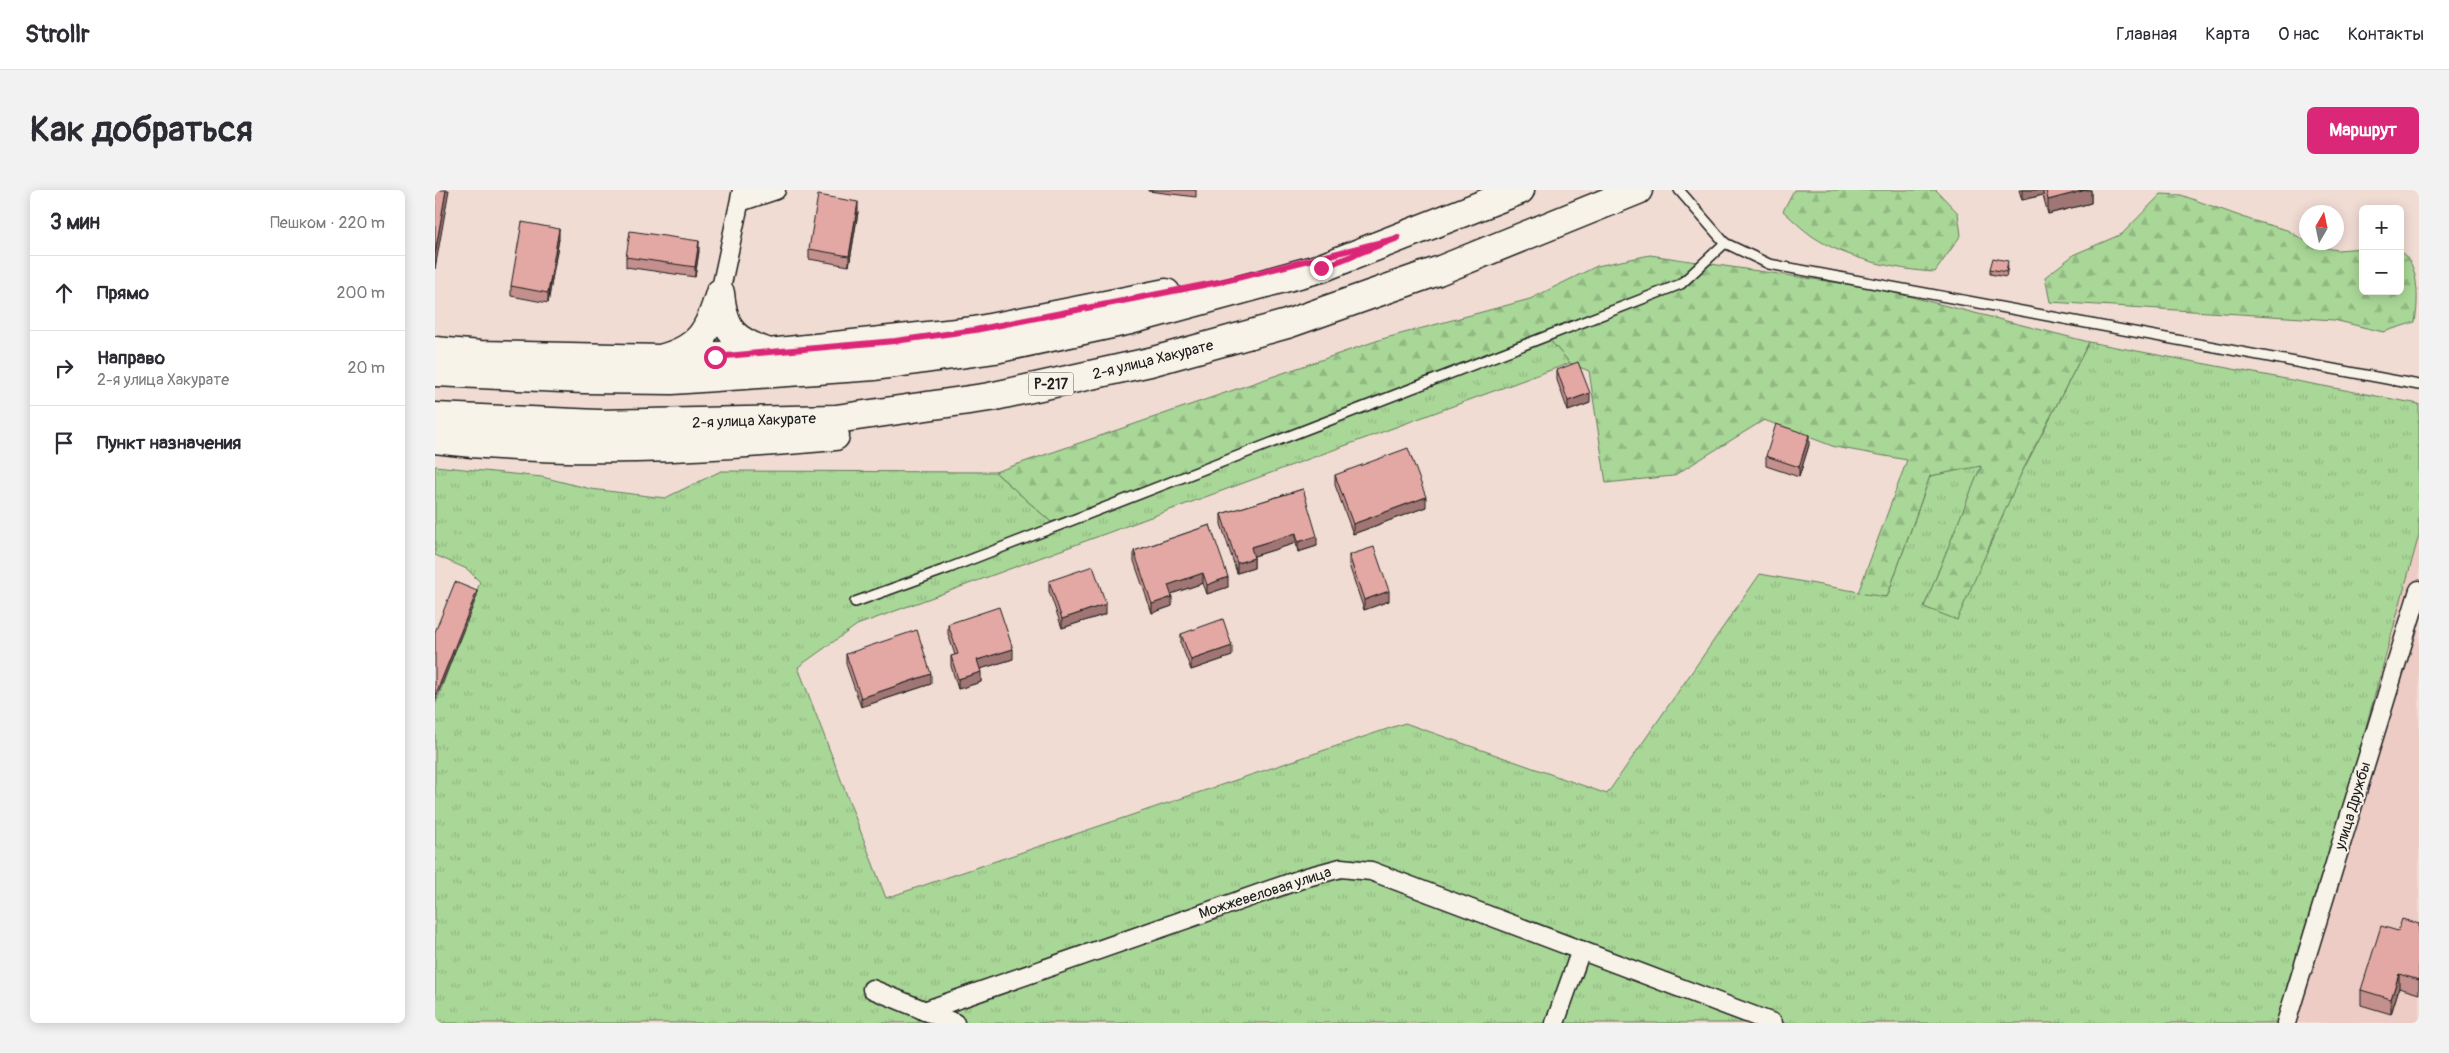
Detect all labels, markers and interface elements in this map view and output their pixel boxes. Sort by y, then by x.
text: Strollr [25,20,90,49]
text: Главная [2116,23,2177,46]
text: Карта [2205,23,2250,46]
text: О нас [2278,23,2320,46]
text: Контакты [2348,23,2424,46]
button: Маршрут [2307,107,2419,154]
text: Как добраться [30,108,253,152]
north arrow [2299,205,2344,250]
map controls [2359,205,2404,295]
button: + [2359,205,2404,250]
text: 3 мин [50,209,100,236]
text: Пешком · 220 m [270,213,385,233]
button: − [2359,250,2404,295]
route end [1310,257,1333,280]
icon: ahead [50,279,78,307]
text: Прямо [97,281,149,305]
text: 200 m [337,283,385,303]
street label: 2-я улица Хакурате [1091,336,1216,384]
text: Направо [97,346,165,370]
route start [704,346,727,369]
icon: right [50,354,78,382]
text: 20 m [347,358,385,378]
text: 2-я улица Хакурате [97,370,229,390]
road number: Р-217 [1029,372,1073,395]
street label: 2-я улица Хакурате [692,409,817,433]
icon: arrive [50,429,78,457]
text: Пункт назначения [97,431,241,455]
street label: улица Дружбы [2330,760,2375,853]
street label: Можжевеловая улица [1196,863,1334,923]

